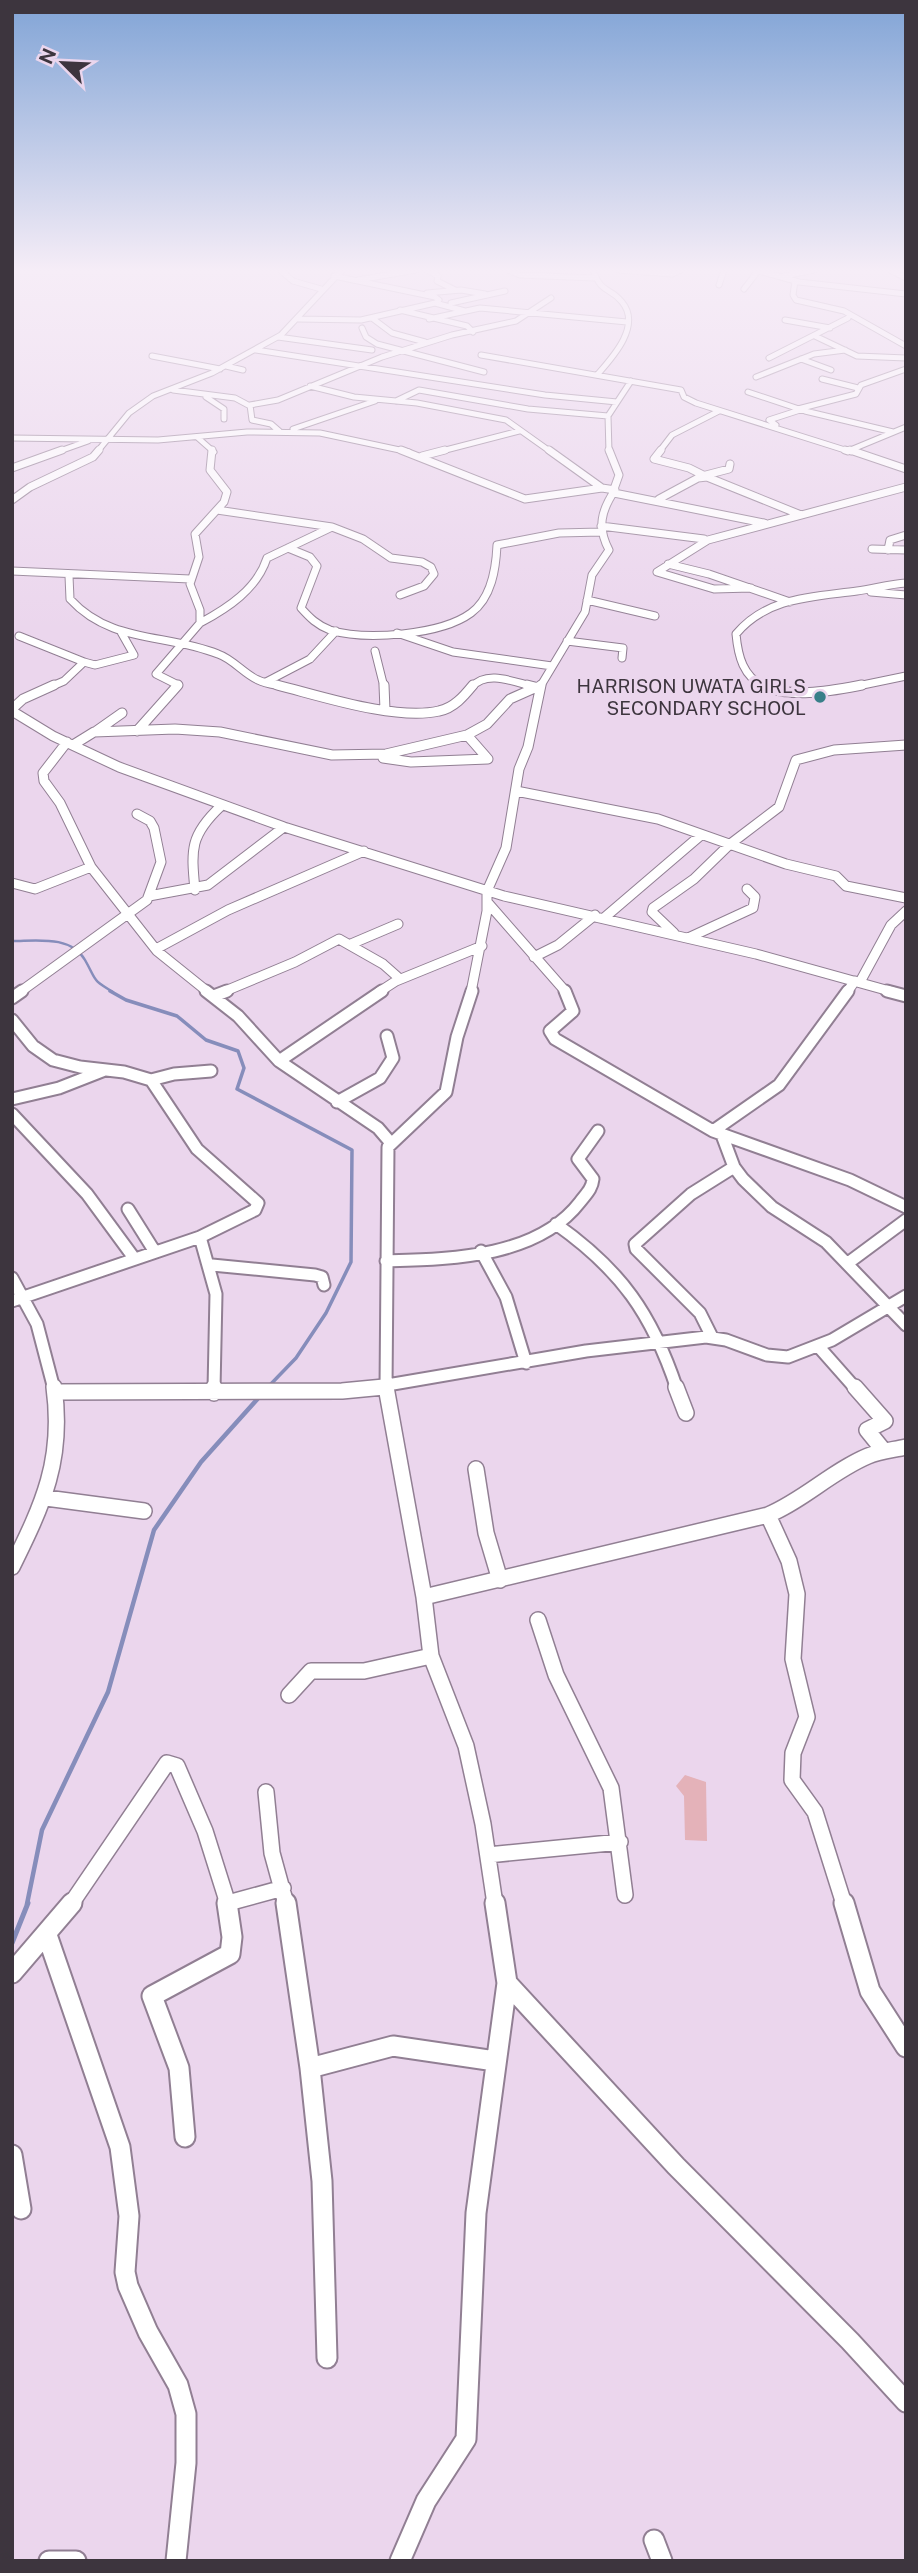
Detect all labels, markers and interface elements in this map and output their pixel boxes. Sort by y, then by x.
north arrow [28,28,98,98]
text: N [34,45,61,67]
place label: HARRISON UWATA GIRLS SECONDARY SCHOOL [577,675,806,719]
marker: HARRISON UWATA GIRLS SECONDARY SCHOOL [812,689,828,705]

